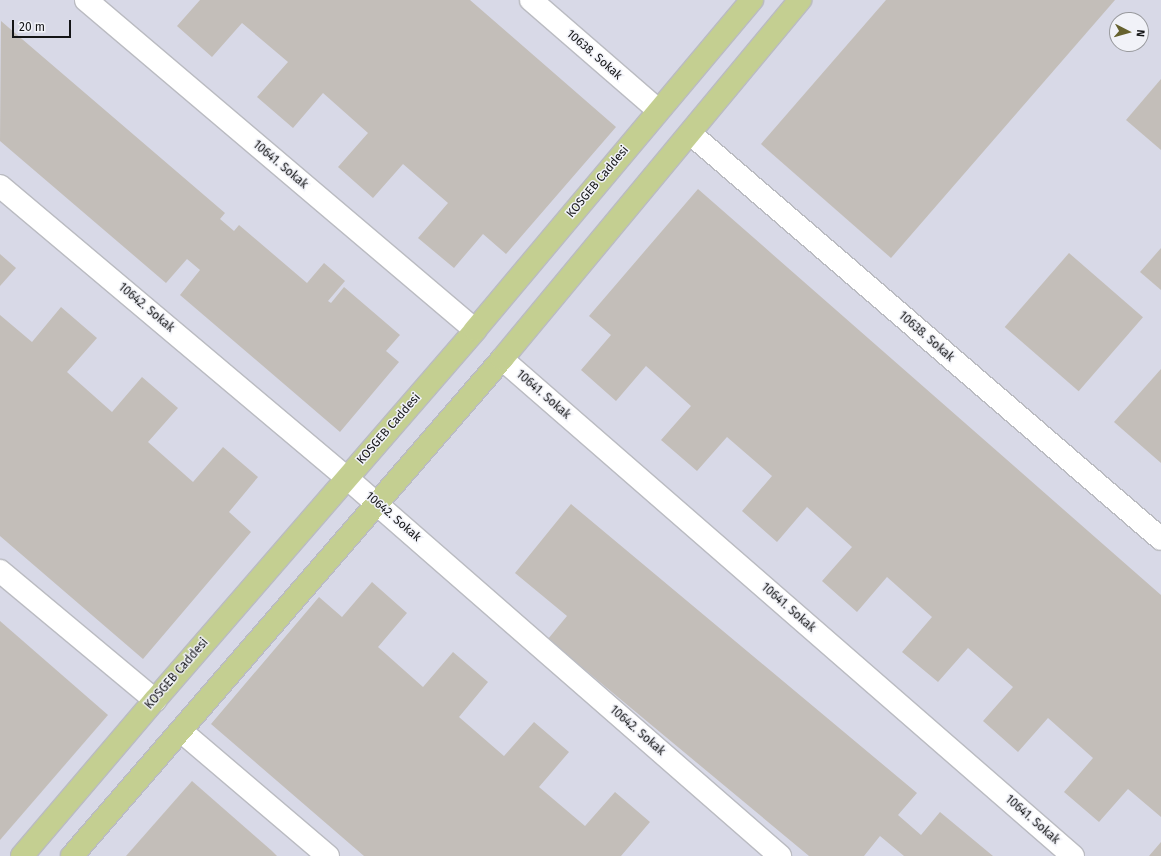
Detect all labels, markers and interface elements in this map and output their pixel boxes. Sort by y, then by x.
scale bar [14,12,73,38]
north arrow [1109,12,1149,52]
text: 20 m [19,20,45,34]
street label: 10638. Sokak [563,27,625,83]
text: N [1134,29,1147,38]
street label: 10641. Sokak [250,138,310,192]
street label: KOSGEB Caddesi [564,143,632,221]
street label: 10642. Sokak [115,280,177,336]
street label: 10638. Sokak [895,309,957,365]
street label: 10641. Sokak [513,367,573,423]
street label: KOSGEB Caddesi [354,391,424,467]
street label: 10642. Sokak [362,489,424,545]
street label: 10641. Sokak [758,580,818,636]
street label: KOSGEB Caddesi [142,636,212,712]
street label: 10642. Sokak [606,703,668,759]
street label: 10641. Sokak [1002,792,1062,848]

